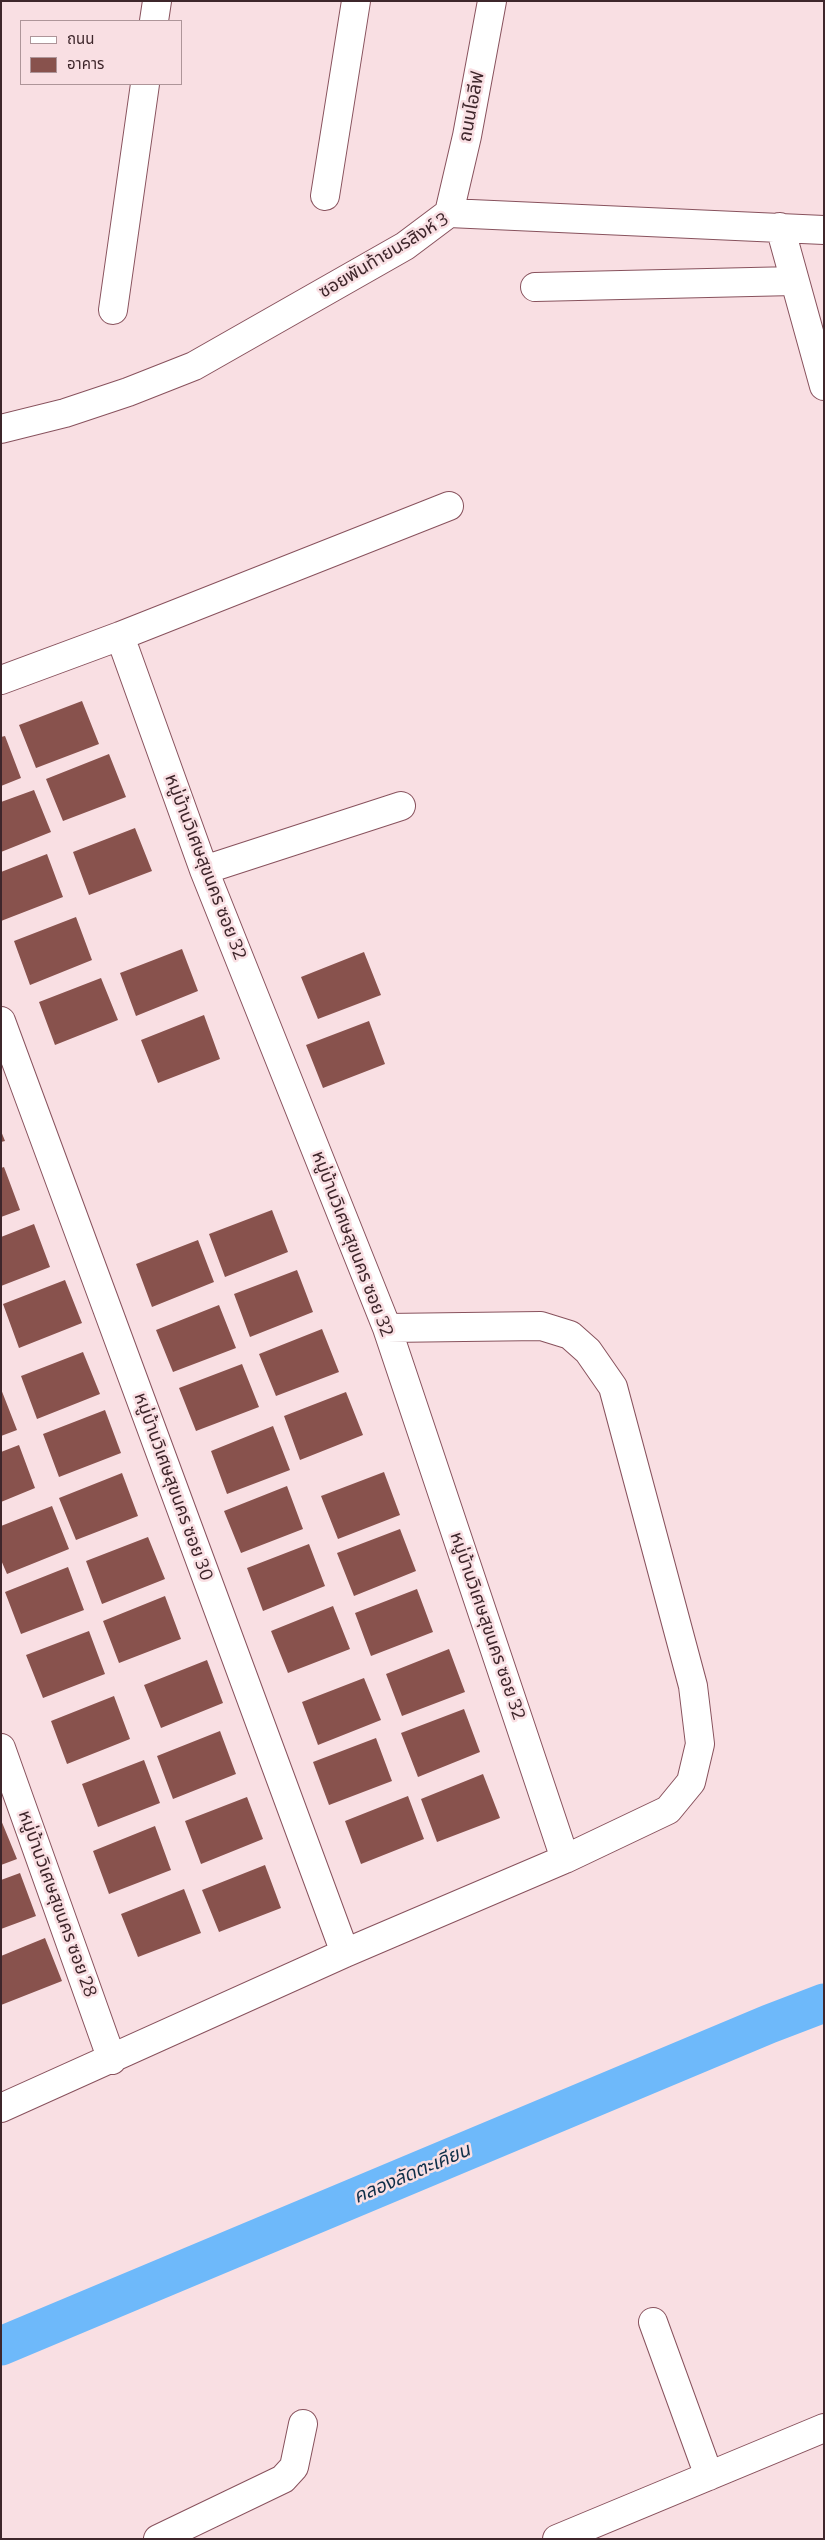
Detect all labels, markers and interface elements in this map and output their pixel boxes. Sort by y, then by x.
legend [20,20,182,85]
text: ถนน [67,30,94,48]
text: อาคาร [67,55,104,73]
street label: ถนนไอลีฟ [455,70,489,144]
street label: ซอยพันท้ายนรสิงห์ 3 [315,209,453,303]
street label: หมู่บ้านวิเศษสุขนคร ซอย 32 [160,771,250,963]
street label: หมู่บ้านวิเศษสุขนคร ซอย 32 [307,1148,397,1340]
street label: หมู่บ้านวิเศษสุขนคร ซอย 30 [129,1390,217,1584]
street label: หมู่บ้านวิเศษสุขนคร ซอย 32 [445,1529,529,1723]
street label: หมู่บ้านวิเศษสุขนคร ซอย 28 [13,1808,101,2000]
water label: คลองลัดตะเคียน [350,2139,474,2209]

